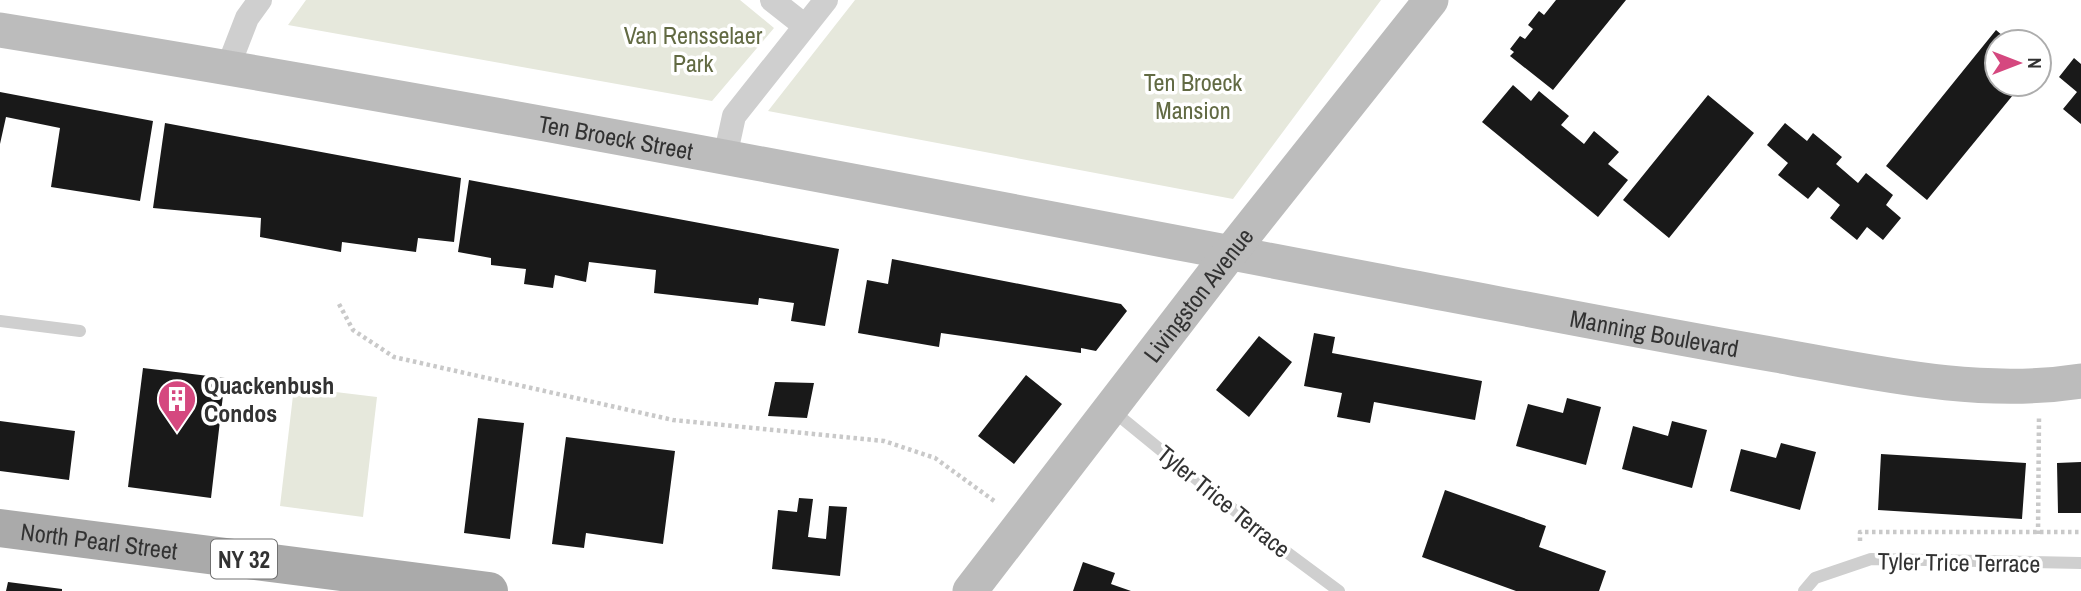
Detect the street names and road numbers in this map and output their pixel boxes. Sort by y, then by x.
street label: Ten Broeck Street [536,107,696,167]
street label: Livingston Avenue [1136,221,1260,368]
street label: Manning Boulevard [1567,302,1741,364]
street label: Tyler Trice Terrace [1151,437,1297,565]
street label: North Pearl Street [19,515,180,567]
road number: NY 32 [211,540,277,579]
street label: Tyler Trice Terrace [1877,545,2041,579]

